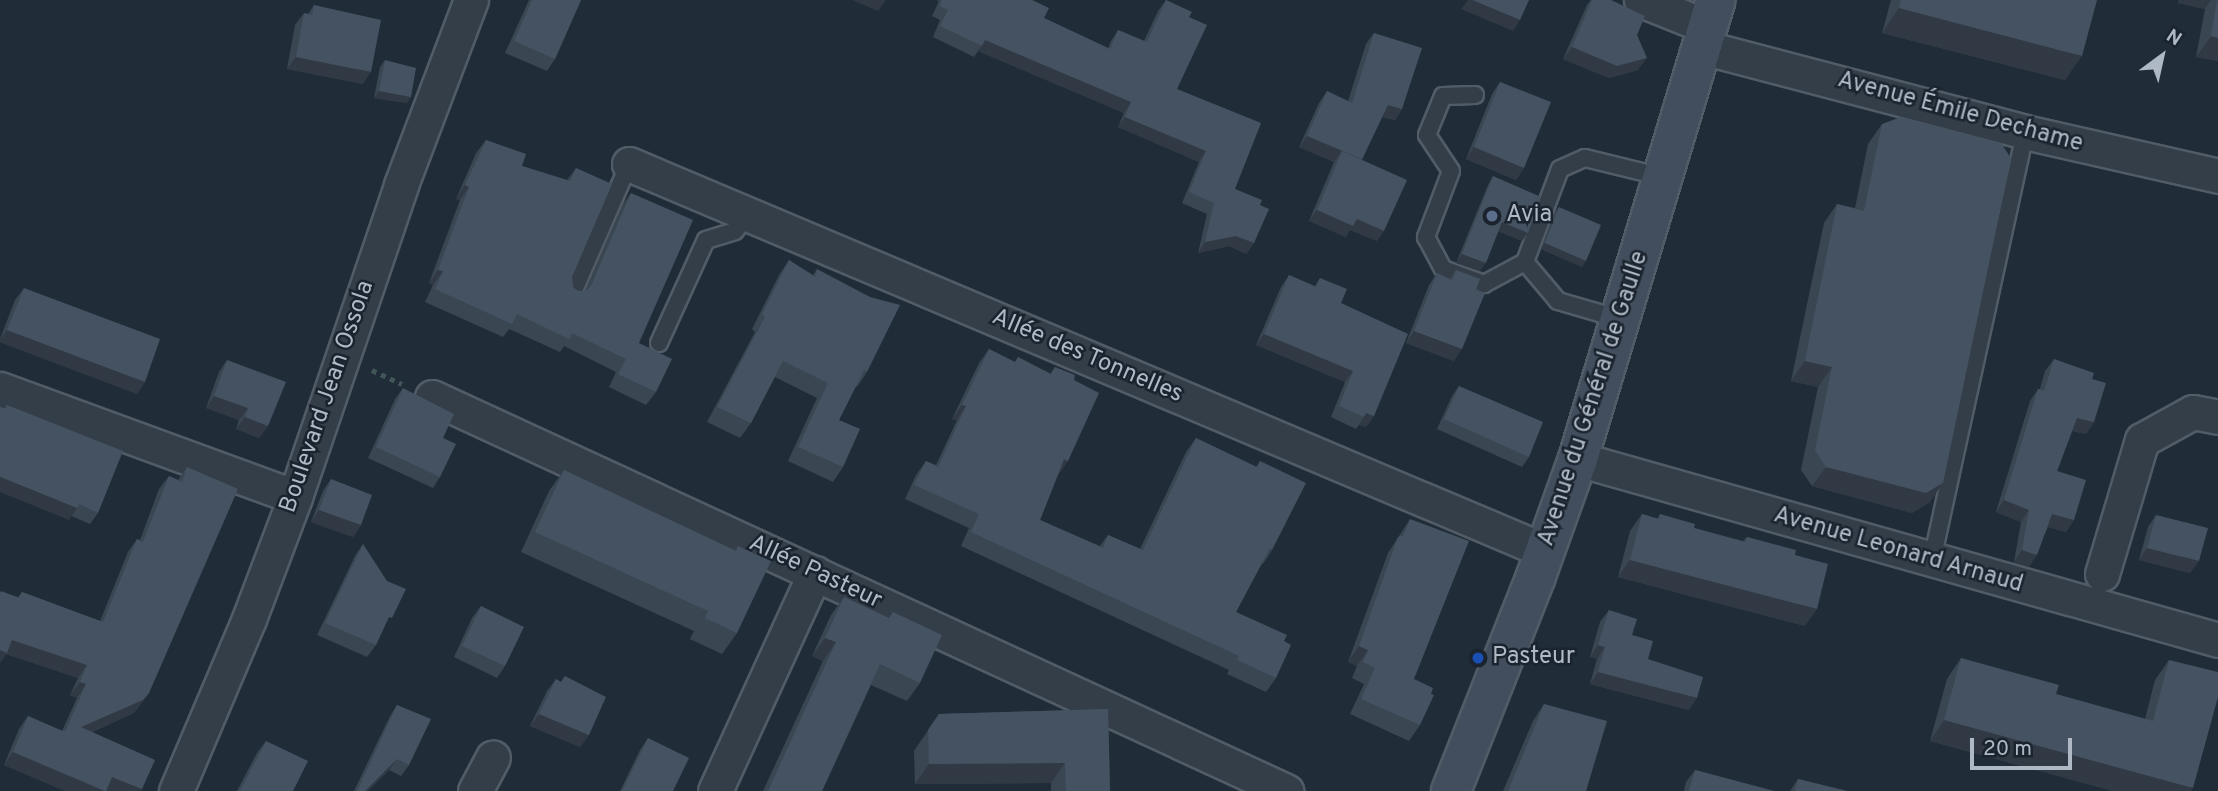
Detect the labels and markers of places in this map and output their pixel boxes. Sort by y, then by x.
place label: Avia [1506,202,1552,230]
marker: Avia [1484,208,1500,224]
place label: Pasteur [1492,644,1575,672]
marker: Pasteur [1470,650,1486,666]

